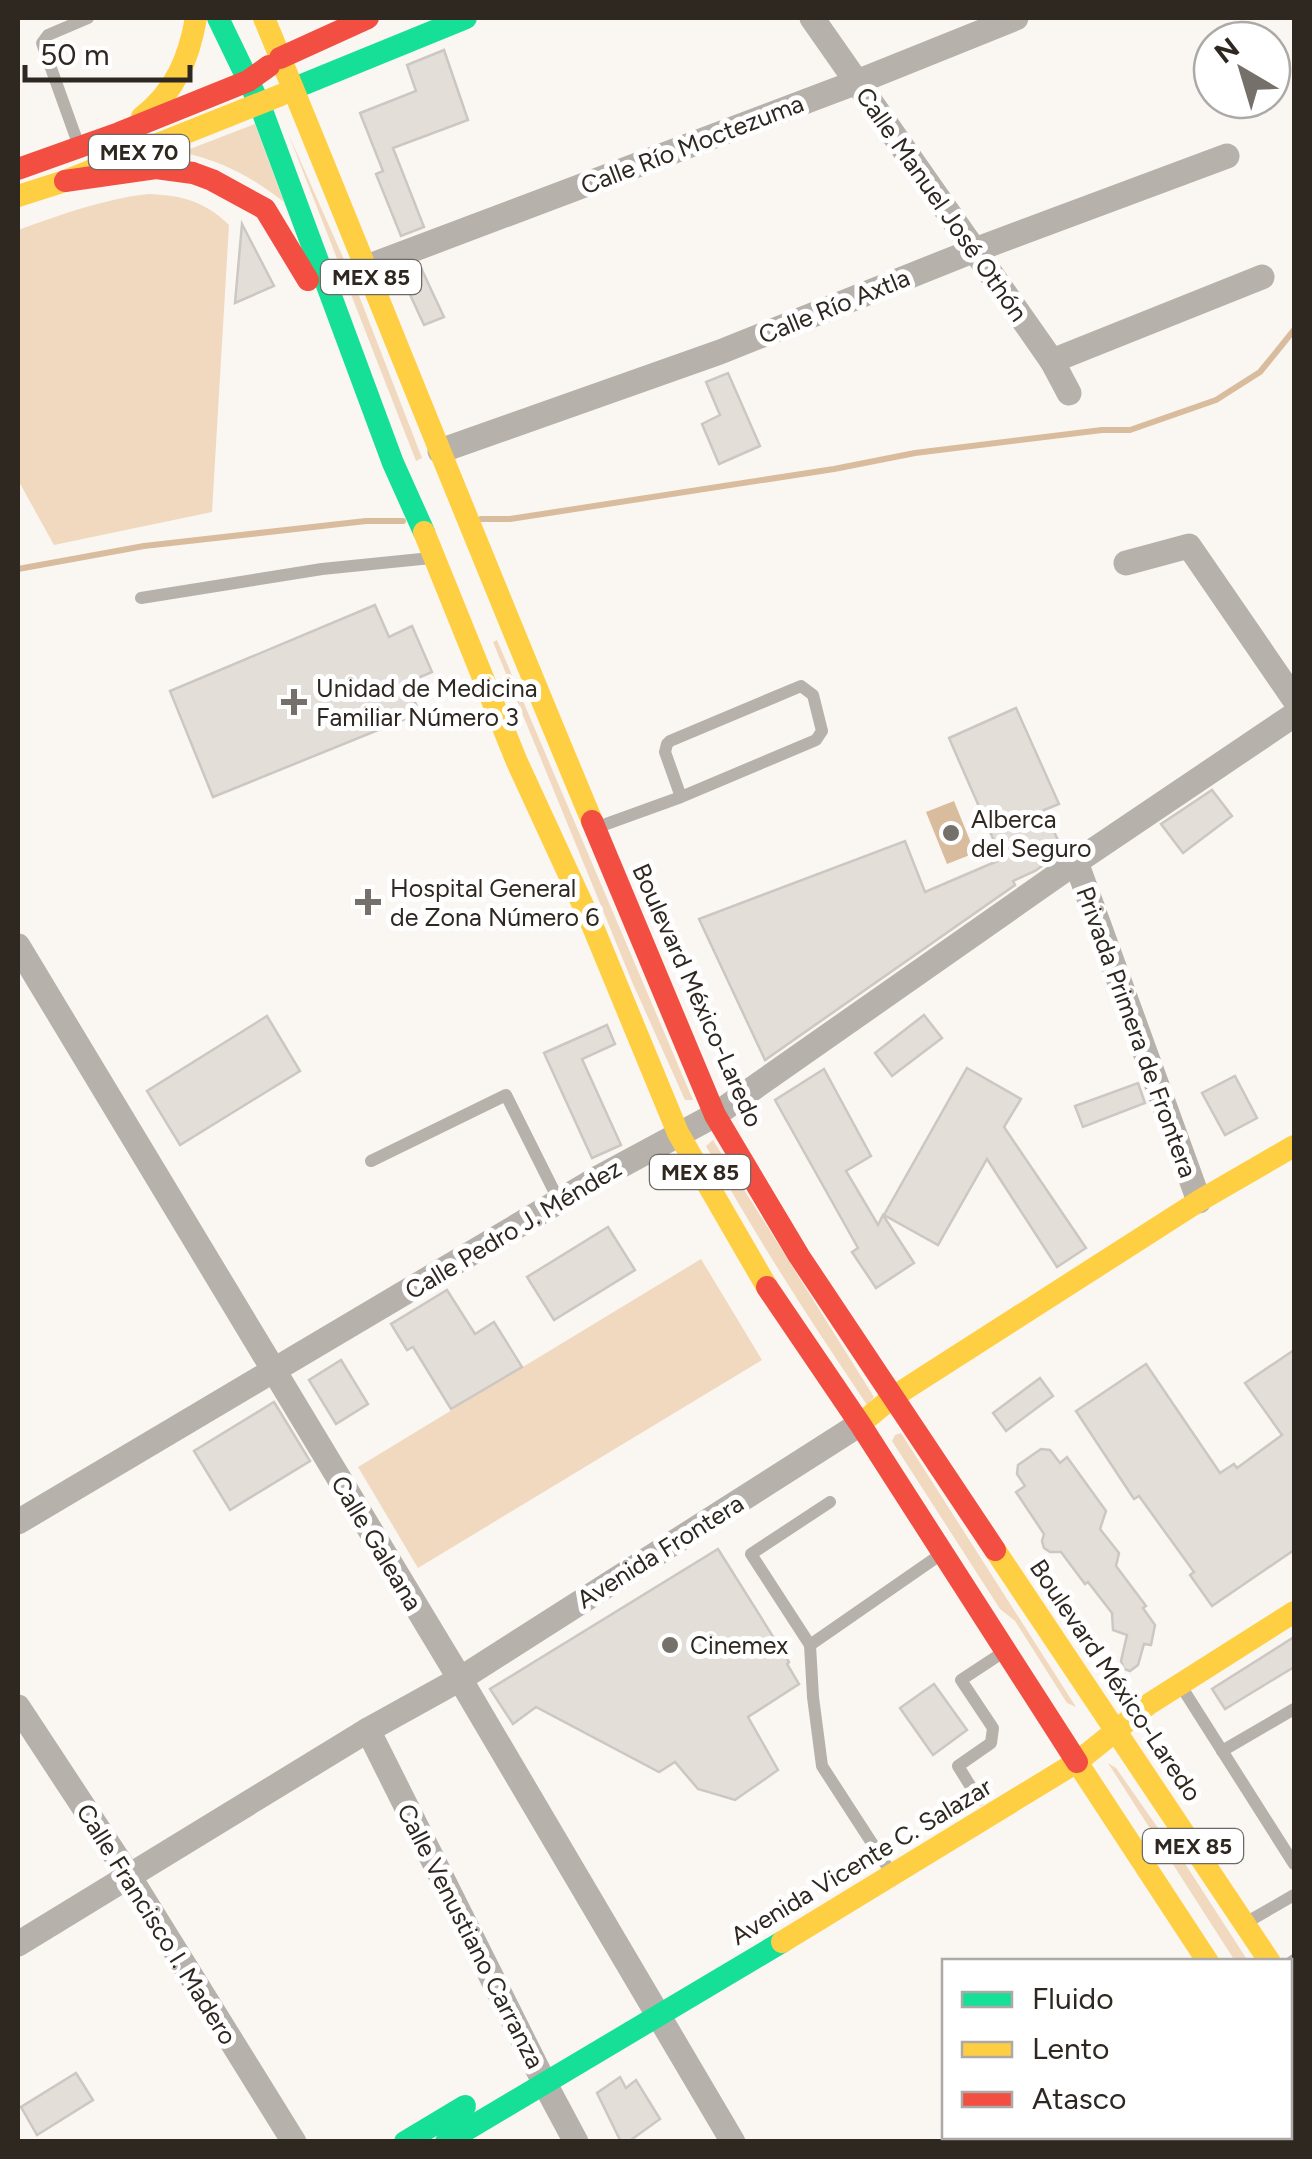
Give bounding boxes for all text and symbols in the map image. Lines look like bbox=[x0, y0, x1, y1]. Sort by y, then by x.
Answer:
scale bar bbox=[25, 20, 190, 82]
north arrow bbox=[1192, 20, 1292, 120]
text: N bbox=[1208, 30, 1246, 70]
text: 50 m bbox=[40, 36, 109, 73]
street label: Calle Manuel José Othón bbox=[850, 81, 1034, 327]
street label: Calle Río Moctezuma bbox=[576, 88, 808, 200]
road number: MEX 70 bbox=[89, 135, 189, 169]
road number: MEX 85 bbox=[321, 260, 421, 294]
street label: Calle Río Axtla bbox=[754, 262, 914, 350]
place label: Unidad de Medicina Familiar Número 3 bbox=[316, 673, 537, 732]
marker: Unidad de Medicina Familiar Número 3 bbox=[281, 689, 307, 715]
place label: Alberca del Seguro bbox=[971, 804, 1092, 863]
marker: Alberca del Seguro bbox=[940, 822, 962, 844]
street label: Boulevard México-Laredo bbox=[626, 859, 770, 1131]
place label: Hospital General de Zona Número 6 bbox=[390, 873, 599, 932]
street label: Privada Primera de Frontera bbox=[1070, 882, 1204, 1182]
marker: Hospital General de Zona Número 6 bbox=[355, 889, 381, 915]
street label: Calle Pedro J. Méndez bbox=[399, 1153, 627, 1305]
road number: MEX 85 bbox=[650, 1155, 750, 1189]
street label: Calle Galeana bbox=[325, 1470, 429, 1616]
street label: Avenida Frontera bbox=[571, 1488, 749, 1614]
street label: Boulevard México-Laredo bbox=[1024, 1553, 1208, 1807]
place label: Cinemex bbox=[690, 1630, 788, 1660]
marker: Cinemex bbox=[659, 1634, 681, 1656]
street label: Avenida Vicente C. Salazar bbox=[725, 1771, 997, 1951]
street label: Calle Francisco I. Madero bbox=[70, 1798, 244, 2050]
street label: Calle Venustiano Carranza bbox=[391, 1799, 551, 2073]
road number: MEX 85 bbox=[1143, 1829, 1243, 1863]
legend bbox=[942, 1959, 1292, 2139]
text: Fluido bbox=[1032, 1980, 1114, 2017]
text: Lento bbox=[1032, 2030, 1109, 2067]
text: Atasco bbox=[1032, 2080, 1127, 2117]

